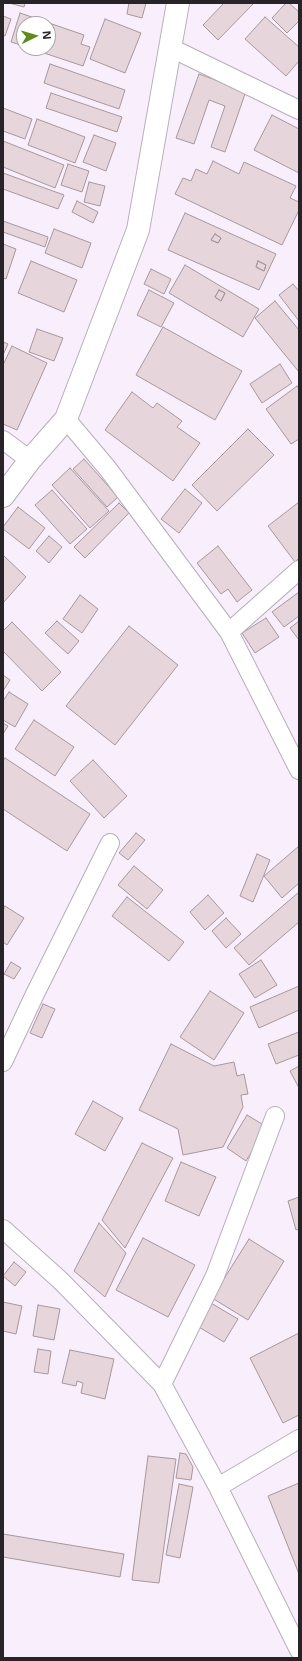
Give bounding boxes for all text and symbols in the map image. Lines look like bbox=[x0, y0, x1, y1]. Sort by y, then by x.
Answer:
north arrow bbox=[16, 16, 56, 56]
text: N bbox=[40, 30, 55, 40]

